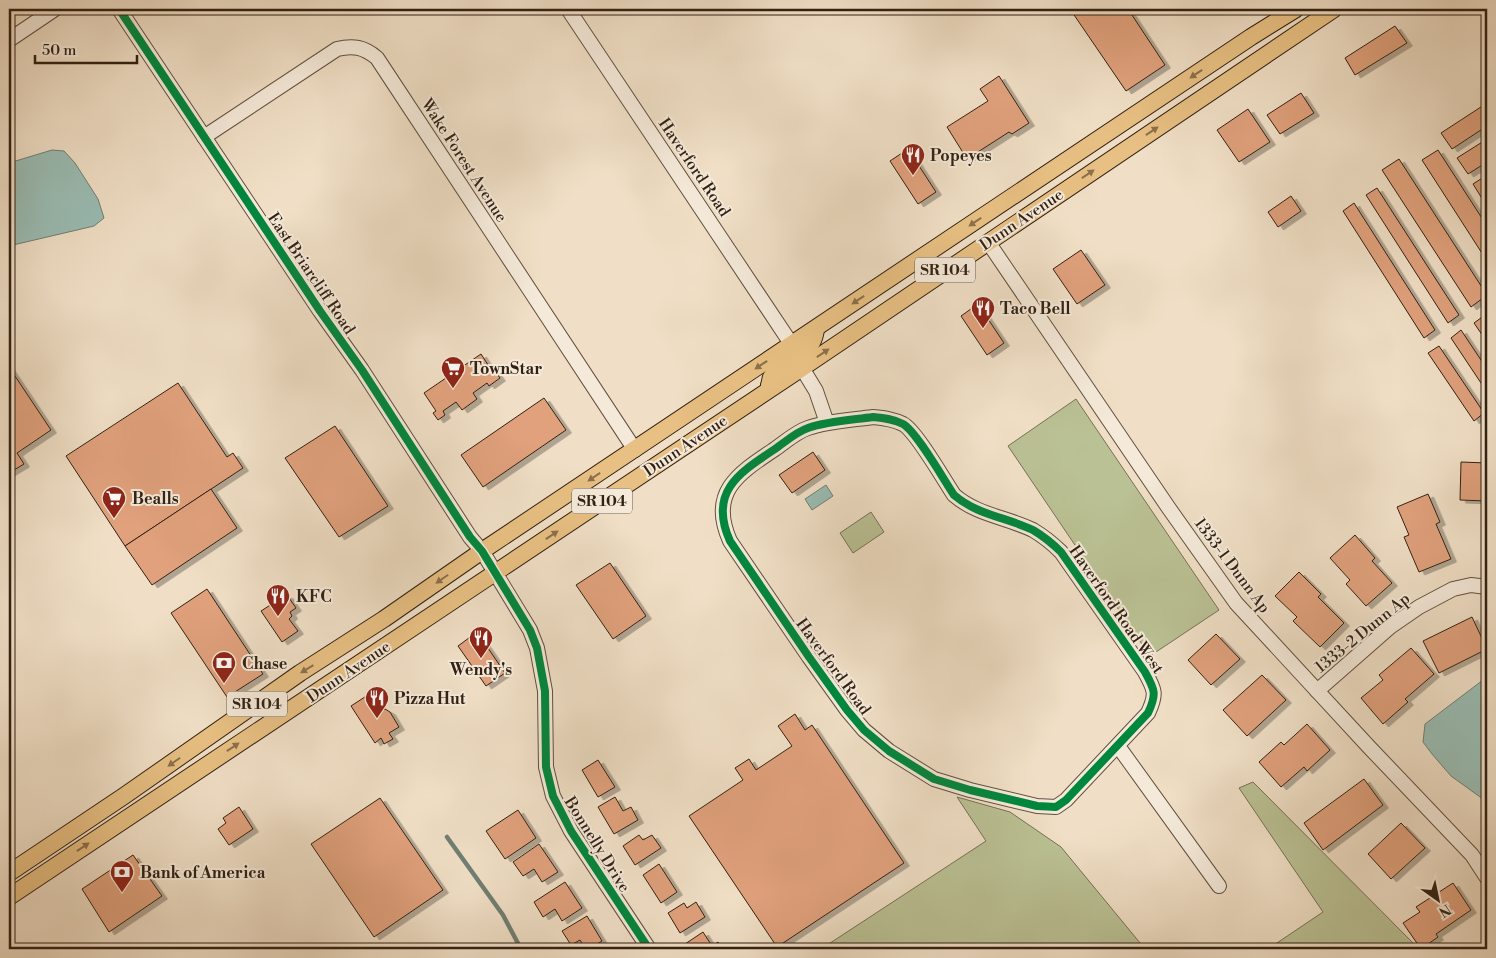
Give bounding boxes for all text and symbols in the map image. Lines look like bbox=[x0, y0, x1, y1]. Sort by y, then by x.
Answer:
scale bar bbox=[35, 32, 138, 64]
text: 50 m bbox=[42, 41, 76, 60]
one-way arrow bbox=[1189, 69, 1203, 79]
street label: Wake Forest Avenue bbox=[416, 94, 512, 226]
street label: Haverford Road bbox=[654, 114, 735, 221]
one-way arrow bbox=[1145, 126, 1159, 136]
restaurant icon: Popeyes bbox=[900, 142, 926, 176]
place label: Popeyes bbox=[930, 146, 992, 166]
one-way arrow bbox=[1081, 169, 1095, 179]
street label: Dunn Avenue bbox=[976, 185, 1067, 255]
street label: East Briarcliff Road bbox=[263, 209, 359, 338]
one-way arrow bbox=[968, 217, 981, 227]
road number: SR 104 bbox=[915, 258, 975, 282]
one-way arrow bbox=[852, 295, 865, 305]
restaurant icon: Taco Bell bbox=[970, 295, 996, 329]
place label: Taco Bell bbox=[1000, 299, 1071, 319]
one-way arrow bbox=[816, 348, 830, 358]
supermarket icon: TownStar bbox=[440, 355, 466, 389]
place label: TownStar bbox=[470, 359, 542, 379]
one-way arrow bbox=[754, 360, 767, 370]
street label: Dunn Avenue bbox=[640, 411, 731, 481]
one-way arrow bbox=[588, 472, 601, 482]
supermarket icon: Bealls bbox=[101, 485, 127, 519]
road number: SR 104 bbox=[572, 488, 632, 514]
place label: Bealls bbox=[132, 489, 179, 509]
street label: 1333-1 Dunn Ap bbox=[1190, 514, 1275, 617]
one-way arrow bbox=[545, 530, 559, 539]
street label: Haverford Road West bbox=[1064, 541, 1168, 678]
one-way arrow bbox=[435, 574, 449, 584]
restaurant icon: KFC bbox=[265, 583, 291, 617]
place label: KFC bbox=[296, 587, 332, 607]
street label: 1333-2 Dunn Ap bbox=[1311, 588, 1414, 677]
street label: Haverford Road bbox=[791, 614, 875, 719]
restaurant icon: Wendy's bbox=[468, 625, 494, 659]
street label: Dunn Avenue bbox=[303, 637, 394, 707]
bank icon: Chase bbox=[211, 650, 237, 684]
place label: Chase bbox=[242, 654, 288, 674]
place label: Wendy's bbox=[449, 660, 512, 680]
one-way arrow bbox=[300, 665, 313, 674]
restaurant icon: Pizza Hut bbox=[364, 685, 390, 719]
place label: Pizza Hut bbox=[394, 689, 466, 709]
road number: SR 104 bbox=[227, 692, 287, 716]
one-way arrow bbox=[226, 742, 240, 752]
one-way arrow bbox=[167, 757, 180, 767]
street label: Bonnelly Drive bbox=[559, 792, 634, 896]
one-way arrow bbox=[76, 842, 90, 852]
bank icon: Bank of America bbox=[109, 859, 135, 893]
place label: Bank of America bbox=[140, 863, 266, 883]
north arrow bbox=[1414, 876, 1464, 926]
text: N bbox=[1435, 899, 1454, 921]

